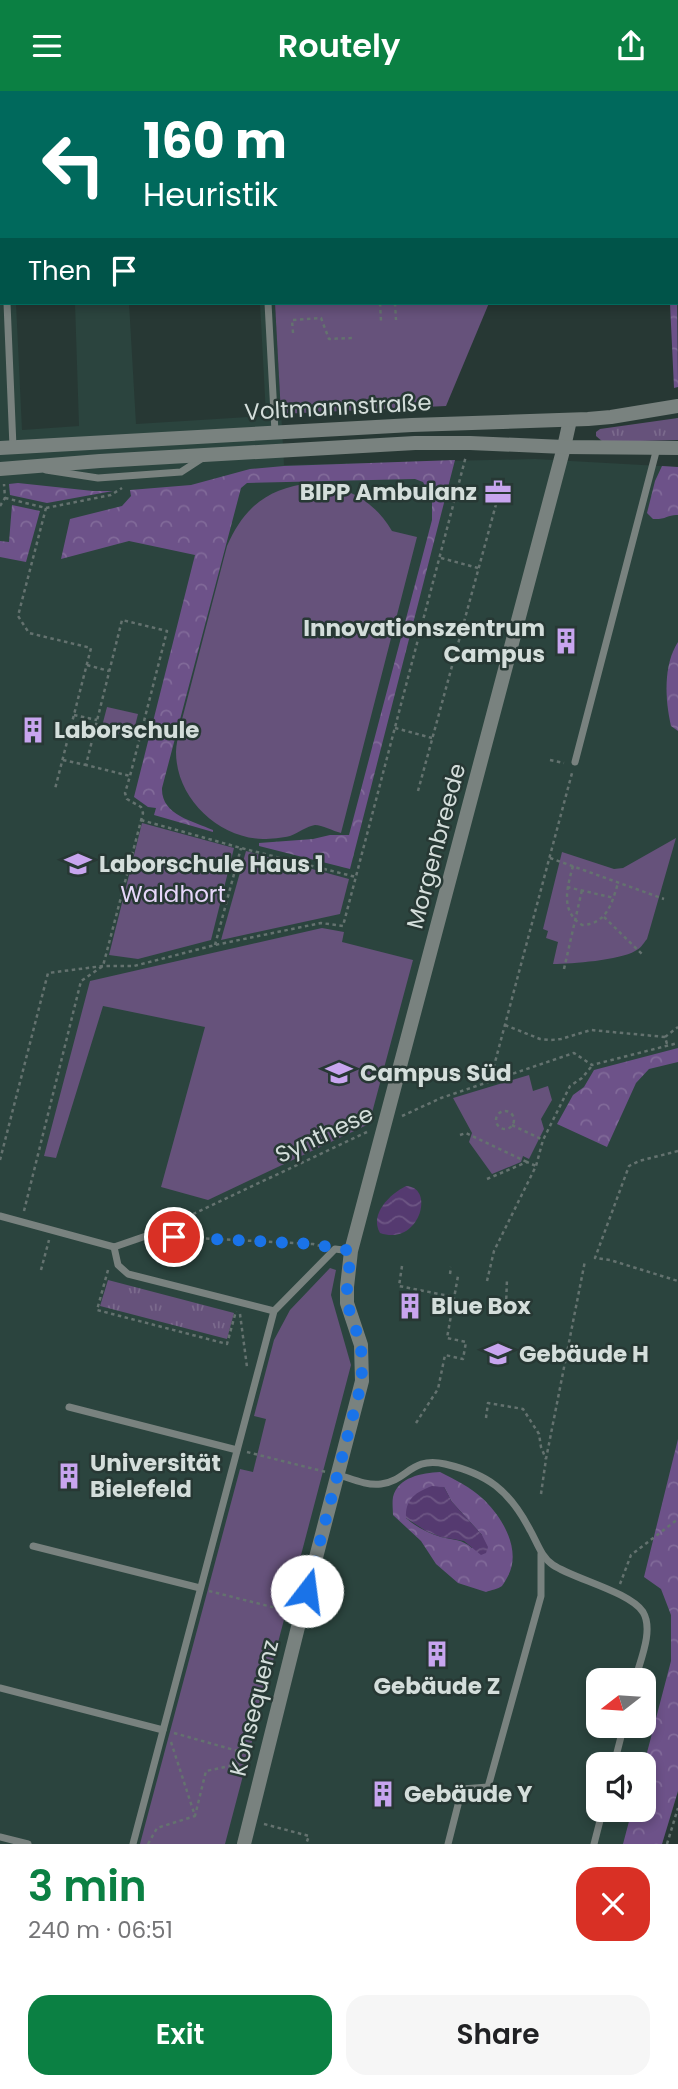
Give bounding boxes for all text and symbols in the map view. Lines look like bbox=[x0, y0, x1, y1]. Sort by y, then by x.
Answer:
text: Routely bbox=[278, 23, 400, 68]
icon: menu bbox=[28, 27, 66, 65]
icon: share bbox=[612, 27, 650, 65]
text: 160 m bbox=[143, 107, 287, 175]
icon: left bbox=[28, 119, 119, 210]
text: Heuristik bbox=[143, 172, 278, 217]
icon: arrive bbox=[105, 252, 143, 290]
text: Then bbox=[28, 253, 91, 289]
street label: Voltmannstraße bbox=[244, 386, 432, 428]
place label: BIPP Ambulanz bbox=[300, 476, 477, 508]
office icon: BIPP Ambulanz bbox=[483, 477, 513, 507]
place label: Innovationszentrum Campus bbox=[303, 612, 545, 670]
building icon: Innovationszentrum Campus bbox=[551, 626, 581, 656]
place label: Laborschule bbox=[54, 714, 199, 746]
building icon: Laborschule bbox=[18, 715, 48, 745]
street label: Morgenbreede bbox=[399, 760, 473, 932]
place label: Laborschule Haus 1 bbox=[99, 848, 324, 880]
school or university icon: Laborschule Haus 1 bbox=[63, 849, 93, 879]
park label: Waldhort bbox=[120, 878, 226, 910]
place label: Campus Süd bbox=[360, 1057, 512, 1089]
school or university icon: Campus Süd bbox=[324, 1058, 354, 1088]
street label: Synthese bbox=[270, 1097, 378, 1171]
pin bbox=[144, 1207, 204, 1267]
icon: arrive bbox=[155, 1218, 193, 1256]
place label: Blue Box bbox=[431, 1290, 531, 1322]
building icon: Blue Box bbox=[395, 1291, 425, 1321]
place label: Gebäude H bbox=[519, 1338, 649, 1370]
school or university icon: Gebäude H bbox=[483, 1339, 513, 1369]
place label: Universität Bielefeld bbox=[90, 1447, 221, 1505]
building icon: Universität Bielefeld bbox=[54, 1461, 84, 1491]
position arrow bbox=[270, 1554, 344, 1628]
street label: Konsequenz bbox=[222, 1637, 286, 1779]
building icon: Gebäude Z bbox=[422, 1639, 452, 1669]
north arrow bbox=[586, 1668, 656, 1738]
map controls bbox=[586, 1668, 656, 1822]
place label: Gebäude Z bbox=[374, 1670, 500, 1702]
button: sound bbox=[586, 1752, 656, 1822]
place label: Gebäude Y bbox=[404, 1778, 533, 1810]
building icon: Gebäude Y bbox=[368, 1779, 398, 1809]
text: 3 min bbox=[28, 1857, 147, 1916]
button: close bbox=[576, 1867, 650, 1941]
text: 240 m · 06:51 bbox=[28, 1914, 173, 1946]
button: Exit bbox=[28, 1995, 332, 2075]
button: Share bbox=[346, 1995, 650, 2075]

